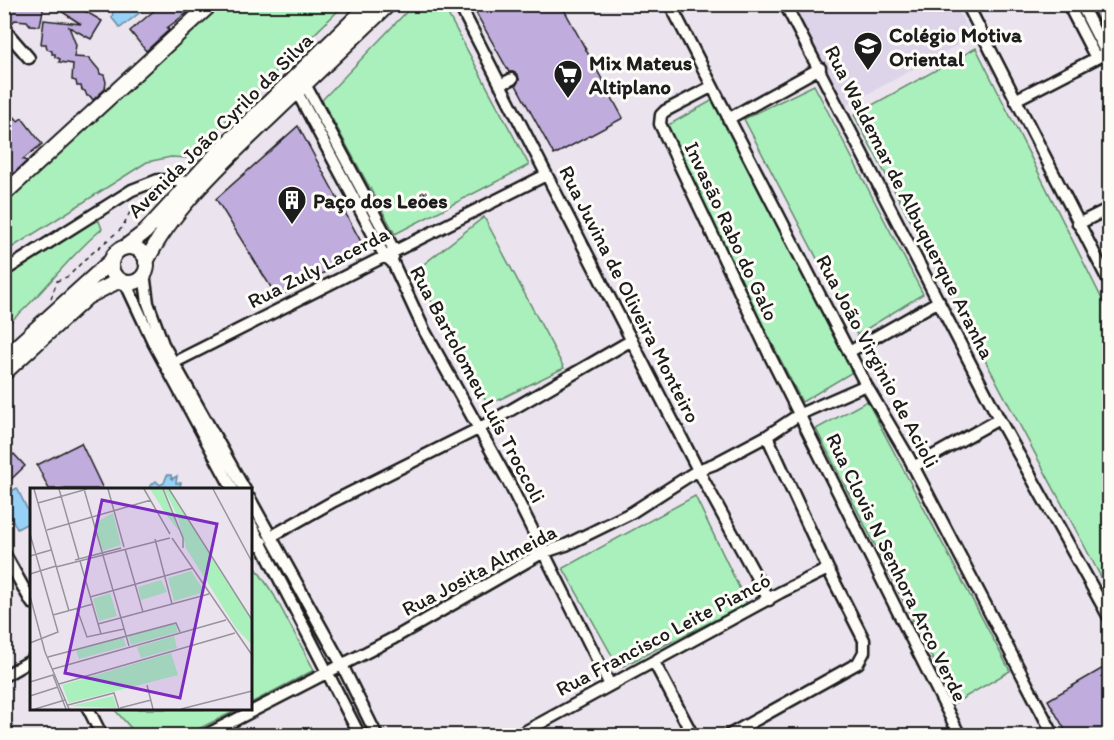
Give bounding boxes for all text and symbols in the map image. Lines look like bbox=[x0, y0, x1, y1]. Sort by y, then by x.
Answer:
place label: Colégio Motiva Oriental bbox=[889, 22, 1023, 71]
street label: Avenida João Cyrilo da Silva bbox=[122, 27, 318, 223]
school or university icon: Colégio Motiva Oriental bbox=[852, 30, 884, 72]
street label: Rua Waldemar de Albuquerque Aranha bbox=[820, 41, 1000, 363]
place label: Mix Mateus Altiplano bbox=[588, 50, 692, 100]
supermarket icon: Mix Mateus Altiplano bbox=[552, 58, 584, 100]
street label: Invasão Rabo do Galo bbox=[679, 137, 785, 325]
street label: Rua Juvina de Oliveira Monteiro bbox=[554, 161, 706, 427]
building icon: Paço dos Leões bbox=[276, 184, 308, 226]
place label: Paço dos Leões bbox=[313, 188, 448, 214]
street label: Rua Zuly Lacerda bbox=[243, 221, 393, 313]
street label: Rua João Virginio de Acioli bbox=[811, 250, 945, 472]
street label: Rua Bartolomeu Luís Troccoli bbox=[405, 261, 551, 507]
street label: Rua Clovis N Senhora Arco Verde bbox=[821, 429, 973, 705]
inset map bbox=[30, 488, 252, 710]
street label: Rua Josita Almeida bbox=[397, 519, 561, 621]
street label: Rua Francisco Leite Piancó bbox=[551, 567, 775, 701]

